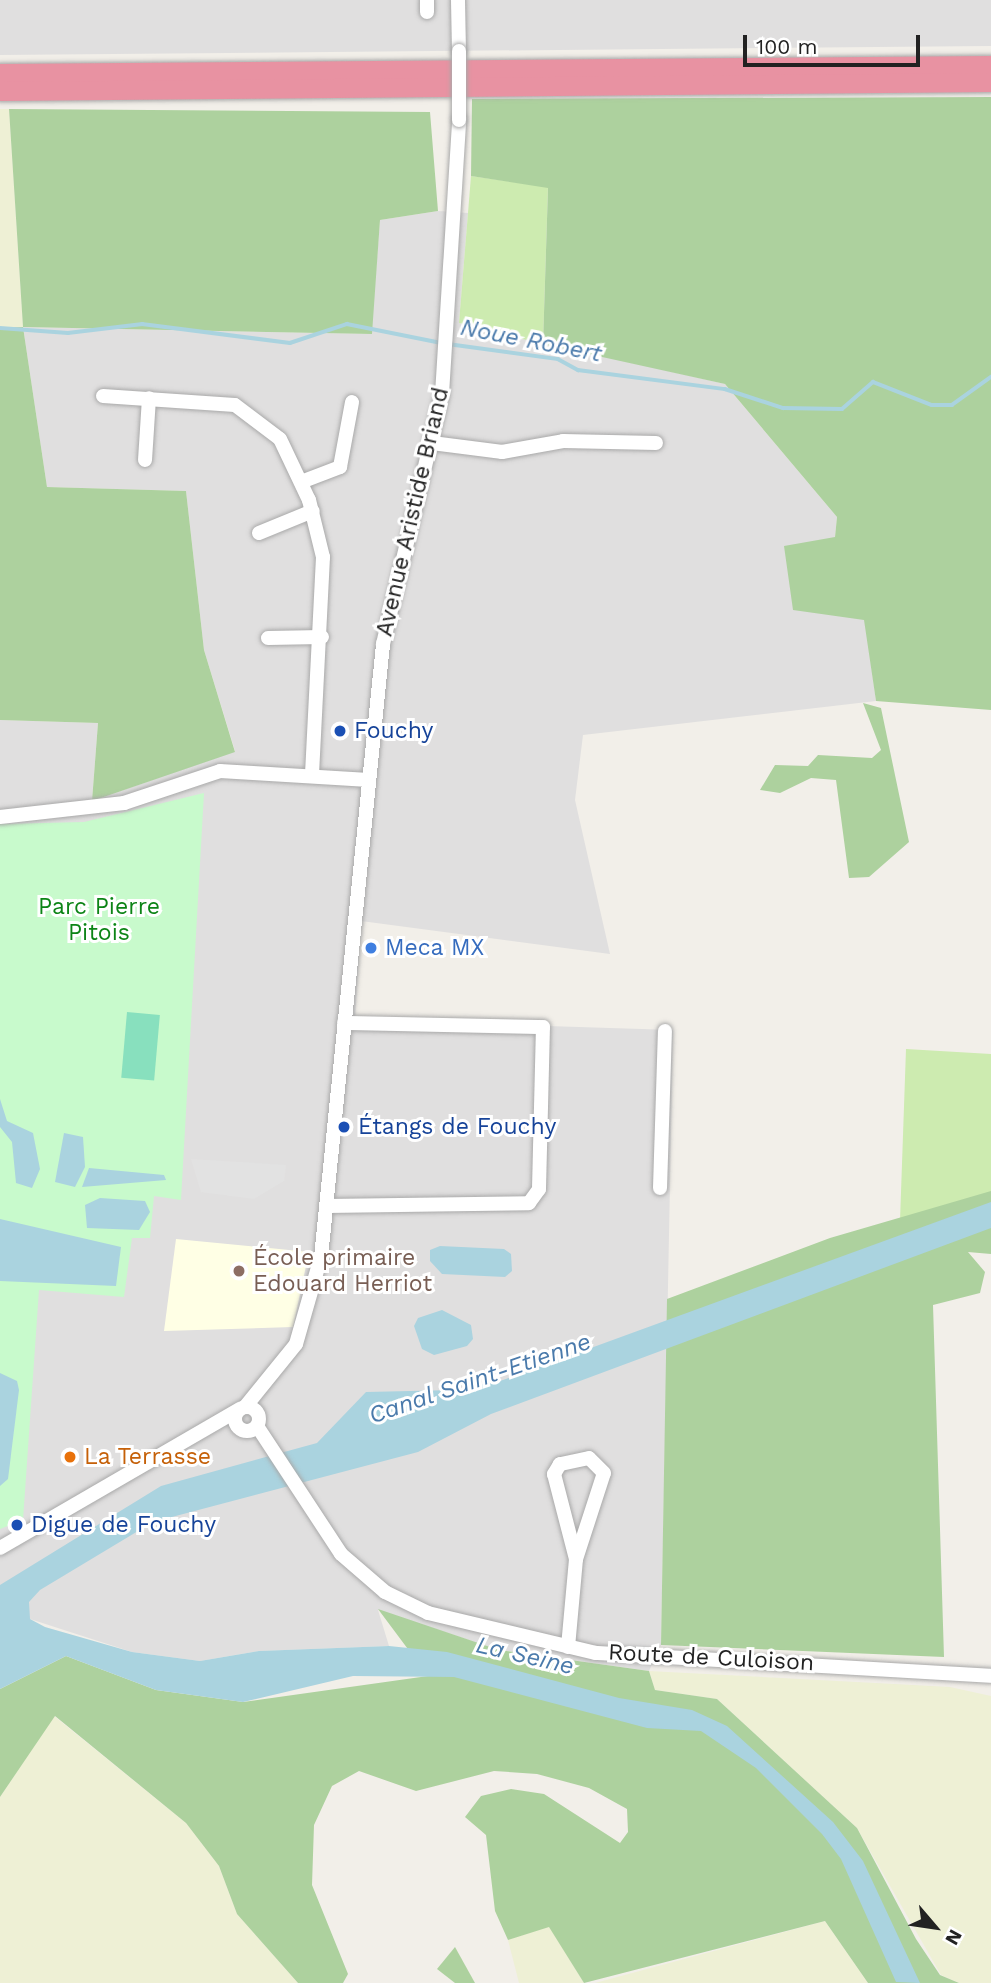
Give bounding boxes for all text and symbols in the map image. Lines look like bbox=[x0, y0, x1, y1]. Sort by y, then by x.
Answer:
scale bar bbox=[746, 21, 923, 65]
text: 100 m bbox=[756, 34, 818, 59]
water label: Noue Robert bbox=[458, 313, 604, 369]
street label: Avenue Aristide Briand bbox=[371, 384, 455, 640]
place label: Fouchy bbox=[354, 717, 433, 745]
marker: Fouchy bbox=[332, 723, 348, 739]
park label: Parc Pierre Pitois bbox=[38, 893, 160, 947]
place label: Meca MX bbox=[385, 934, 485, 962]
marker: Meca MX bbox=[363, 940, 379, 956]
place label: Étangs de Fouchy bbox=[358, 1113, 556, 1141]
marker: Étangs de Fouchy bbox=[336, 1119, 352, 1135]
place label: École primaire Edouard Herriot bbox=[253, 1244, 432, 1298]
marker: École primaire Edouard Herriot bbox=[231, 1263, 247, 1279]
water label: Canal Saint-Etienne bbox=[365, 1327, 595, 1431]
place label: La Terrasse bbox=[84, 1443, 212, 1471]
marker: La Terrasse bbox=[62, 1449, 78, 1465]
place label: Digue de Fouchy bbox=[31, 1511, 216, 1539]
marker: Digue de Fouchy bbox=[9, 1517, 25, 1533]
water label: La Seine bbox=[473, 1631, 577, 1681]
street label: Route de Culoison bbox=[607, 1639, 815, 1677]
north arrow bbox=[900, 1892, 970, 1962]
text: N bbox=[940, 1926, 967, 1949]

